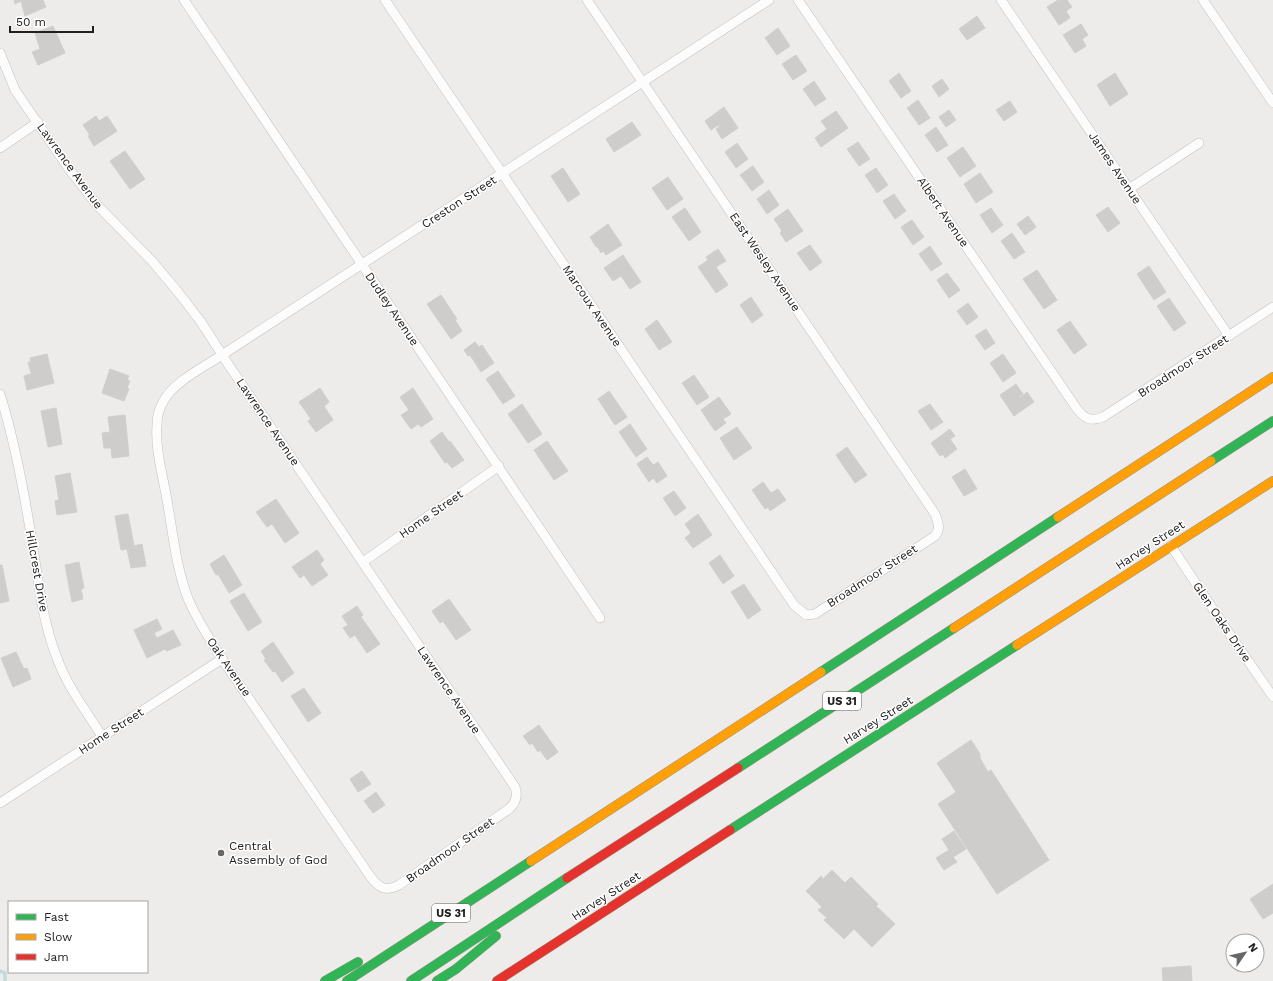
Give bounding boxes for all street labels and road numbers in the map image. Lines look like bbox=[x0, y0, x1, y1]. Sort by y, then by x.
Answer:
street label: Lawrence Avenue bbox=[34, 120, 106, 212]
street label: James Avenue bbox=[1086, 129, 1144, 207]
street label: Creston Street bbox=[419, 173, 499, 231]
street label: Albert Avenue bbox=[914, 174, 972, 250]
street label: East Wesley Avenue bbox=[727, 210, 803, 314]
street label: Marcoux Avenue bbox=[560, 263, 624, 349]
street label: Dudley Avenue bbox=[362, 270, 422, 349]
street label: Broadmoor Street bbox=[1135, 332, 1231, 400]
street label: Lawrence Avenue bbox=[234, 376, 303, 469]
street label: Home Street bbox=[396, 487, 466, 541]
street label: Harvey Street bbox=[1113, 518, 1187, 572]
street label: Hillcrest Drive bbox=[23, 529, 51, 613]
street label: Broadmoor Street bbox=[824, 542, 920, 610]
street label: Glen Oaks Drive bbox=[1190, 579, 1254, 665]
street label: Oak Avenue bbox=[204, 635, 254, 699]
street label: Lawrence Avenue bbox=[415, 644, 484, 737]
road number: US 31 bbox=[823, 692, 861, 710]
street label: Harvey Street bbox=[841, 693, 915, 747]
street label: Home Street bbox=[76, 705, 146, 757]
street label: Broadmoor Street bbox=[403, 814, 497, 886]
street label: Harvey Street bbox=[569, 869, 643, 923]
road number: US 31 bbox=[432, 904, 470, 922]

